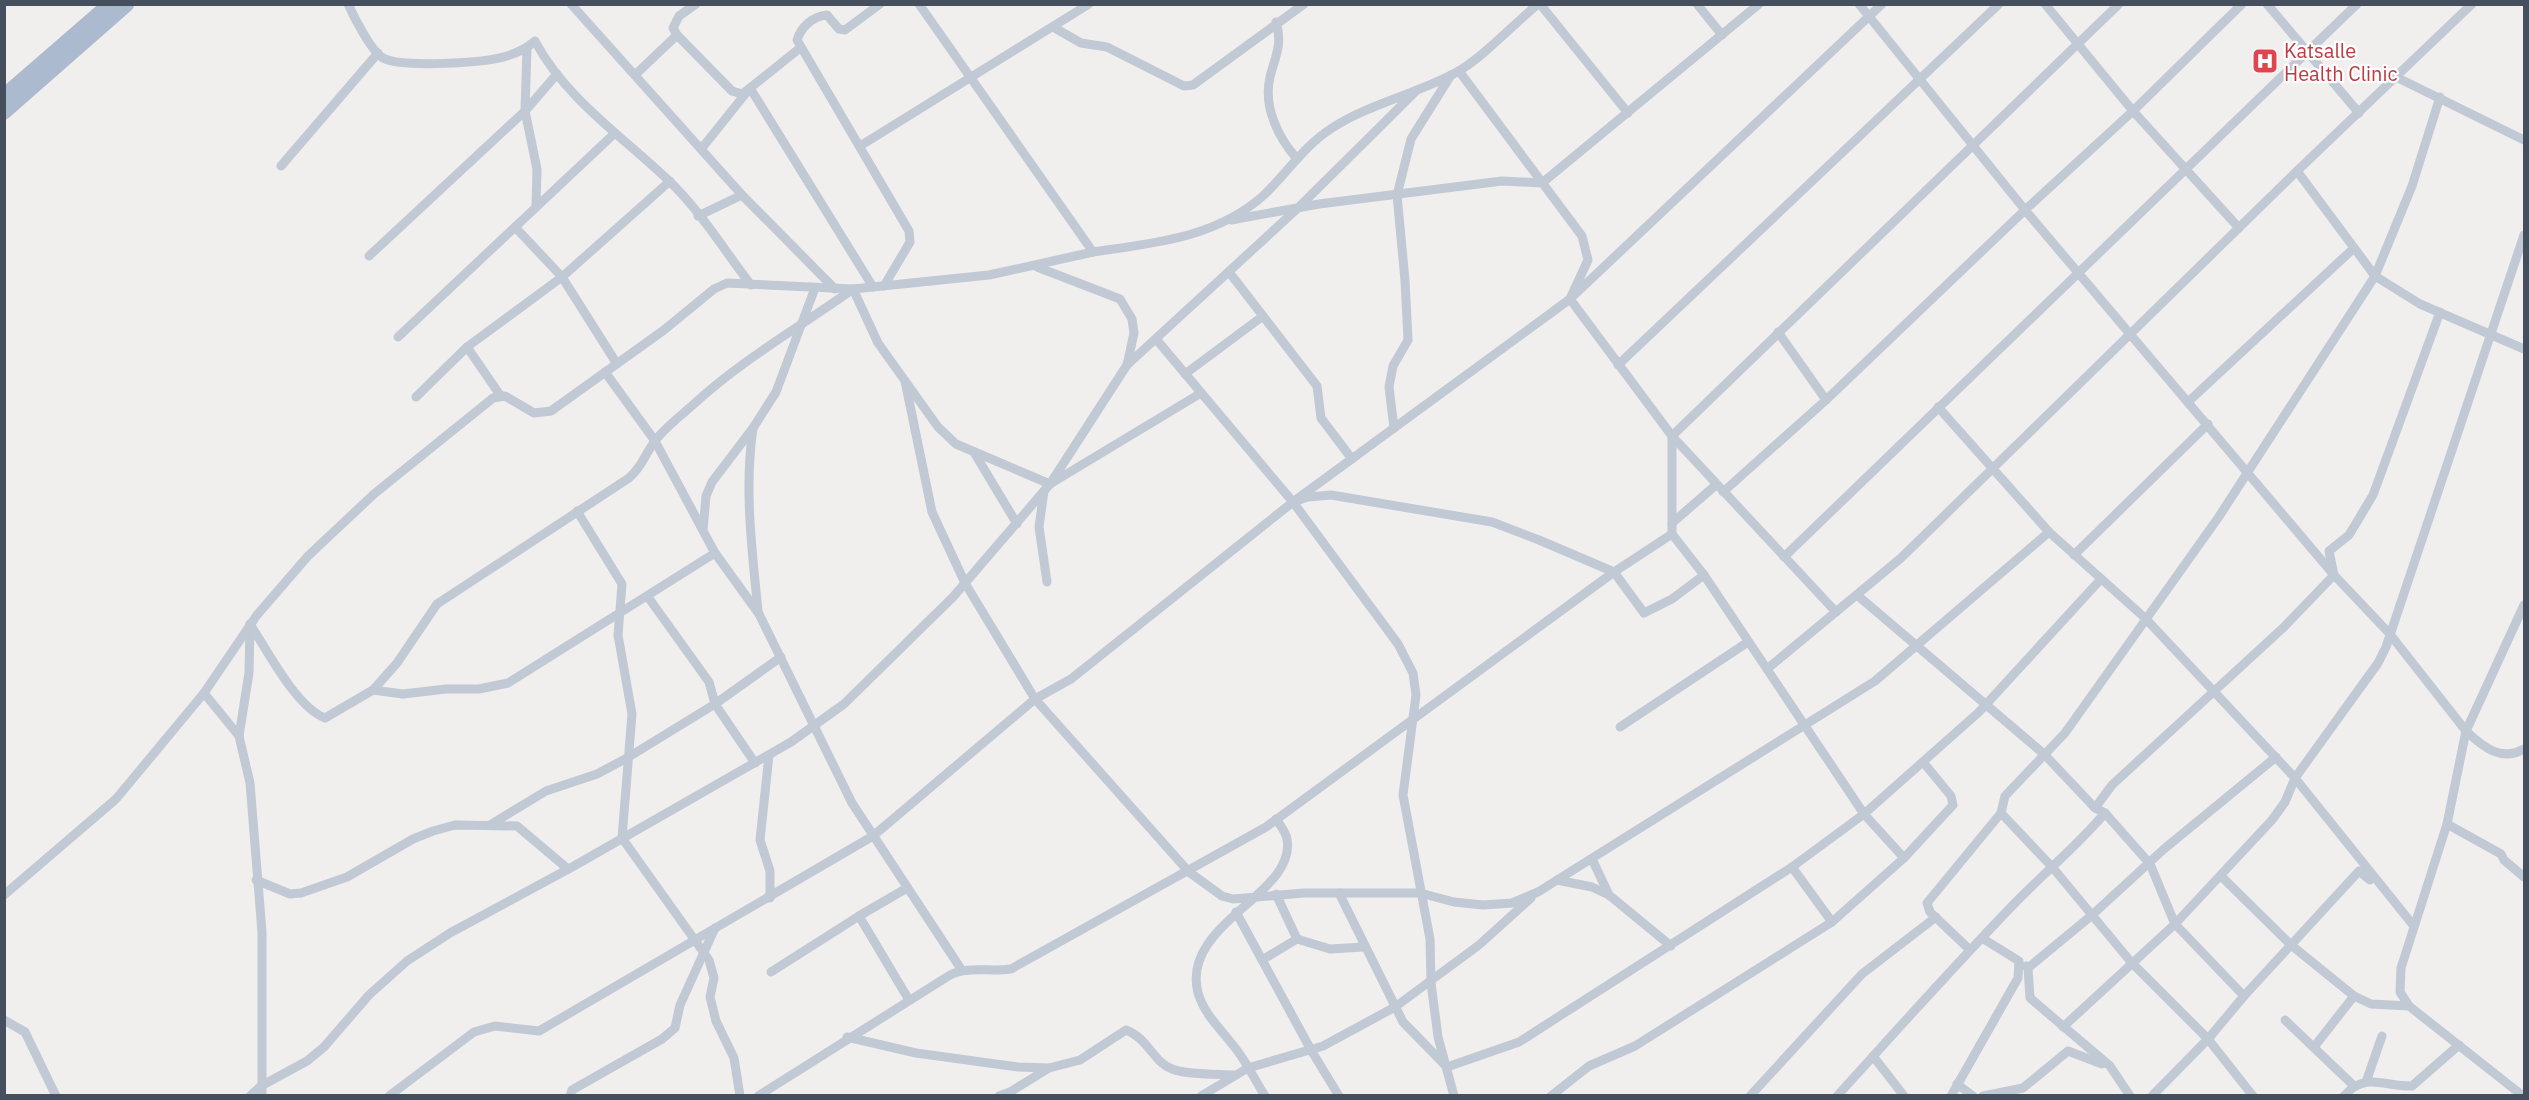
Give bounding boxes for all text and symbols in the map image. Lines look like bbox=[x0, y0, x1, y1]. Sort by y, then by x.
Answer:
place label: Katsalle Health Clinic bbox=[2284, 37, 2398, 87]
hospital icon: Katsalle Health Clinic bbox=[2250, 46, 2280, 76]

